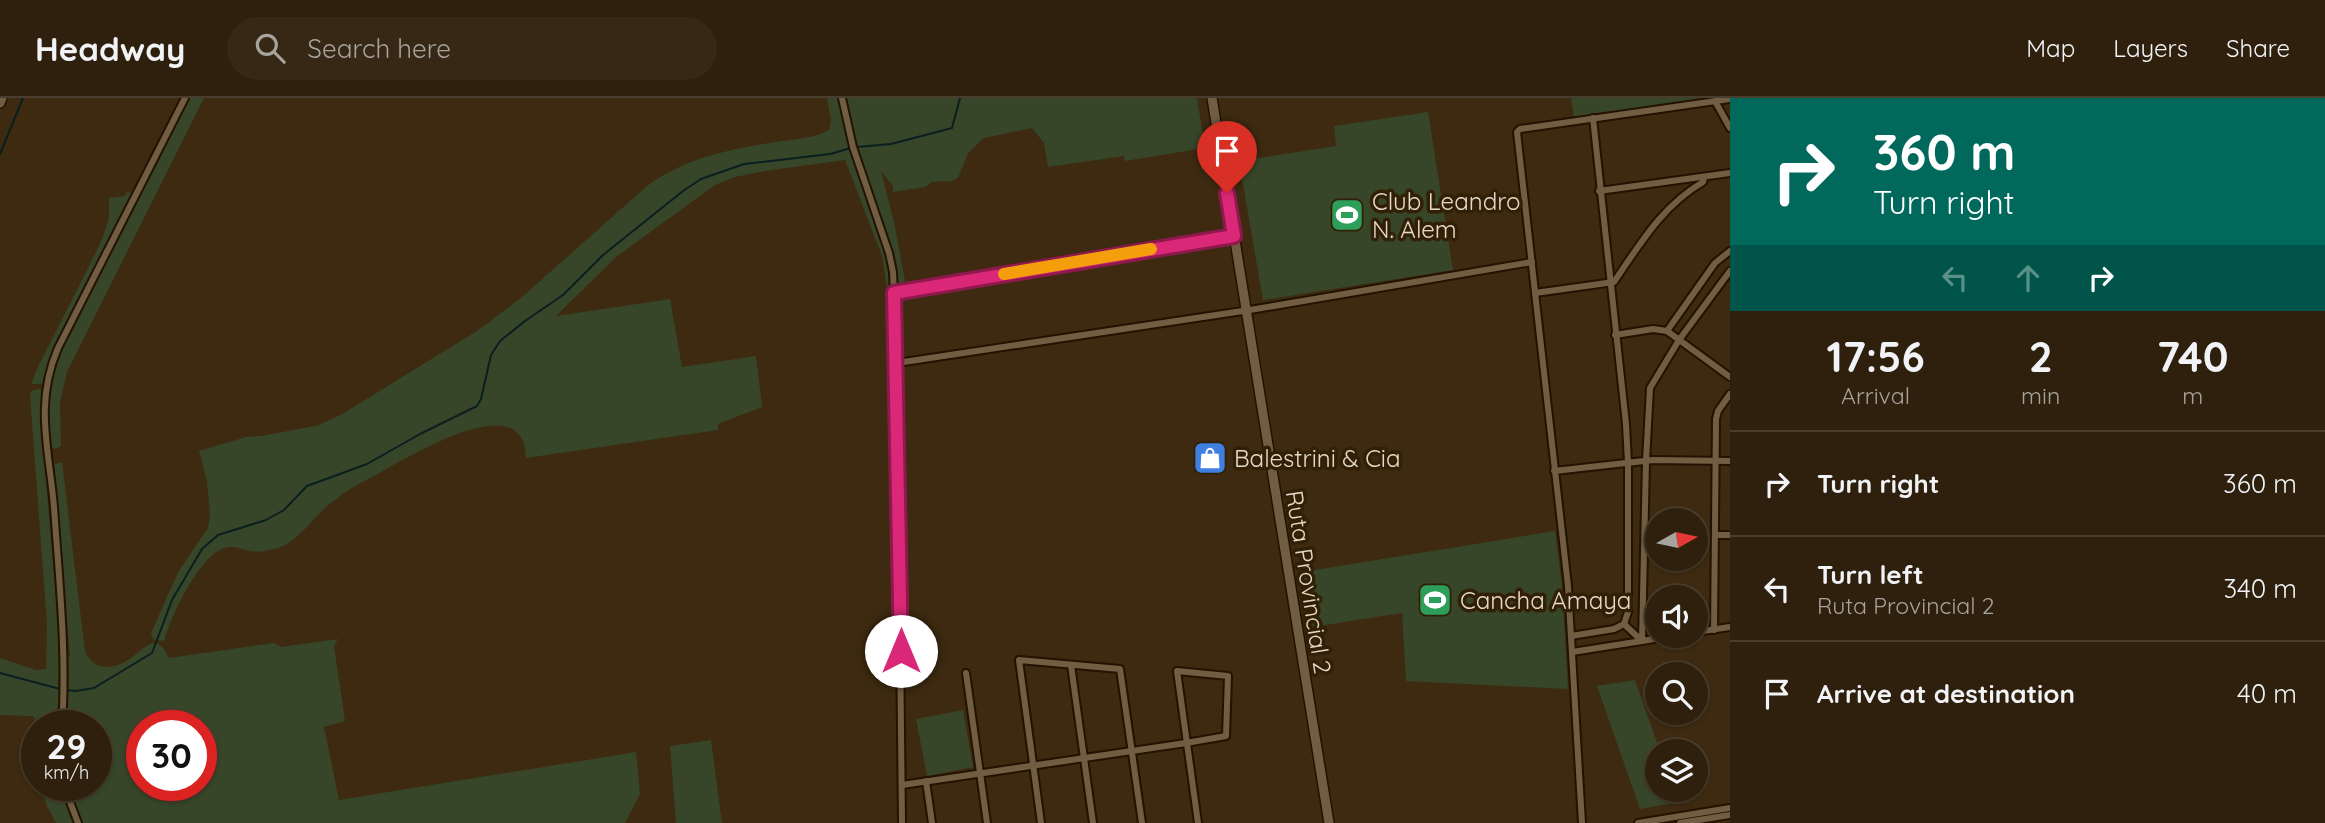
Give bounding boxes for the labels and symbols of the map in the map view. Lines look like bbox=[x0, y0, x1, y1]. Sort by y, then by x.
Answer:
pin bbox=[1197, 121, 1257, 193]
place label: Club Leandro N. Alem bbox=[1372, 186, 1520, 244]
sports icon: Club Leandro N. Alem bbox=[1328, 196, 1366, 234]
shop icon: Balestrini & Cia bbox=[1191, 439, 1229, 477]
place label: Balestrini & Cia bbox=[1234, 443, 1401, 473]
street label: Ruta Provincial 2 bbox=[1280, 488, 1338, 676]
north arrow bbox=[1645, 508, 1708, 570]
sports icon: Cancha Amaya bbox=[1416, 581, 1454, 619]
place label: Cancha Amaya bbox=[1460, 585, 1631, 615]
position arrow bbox=[864, 614, 938, 688]
speed limit sign: 30 bbox=[126, 710, 217, 801]

